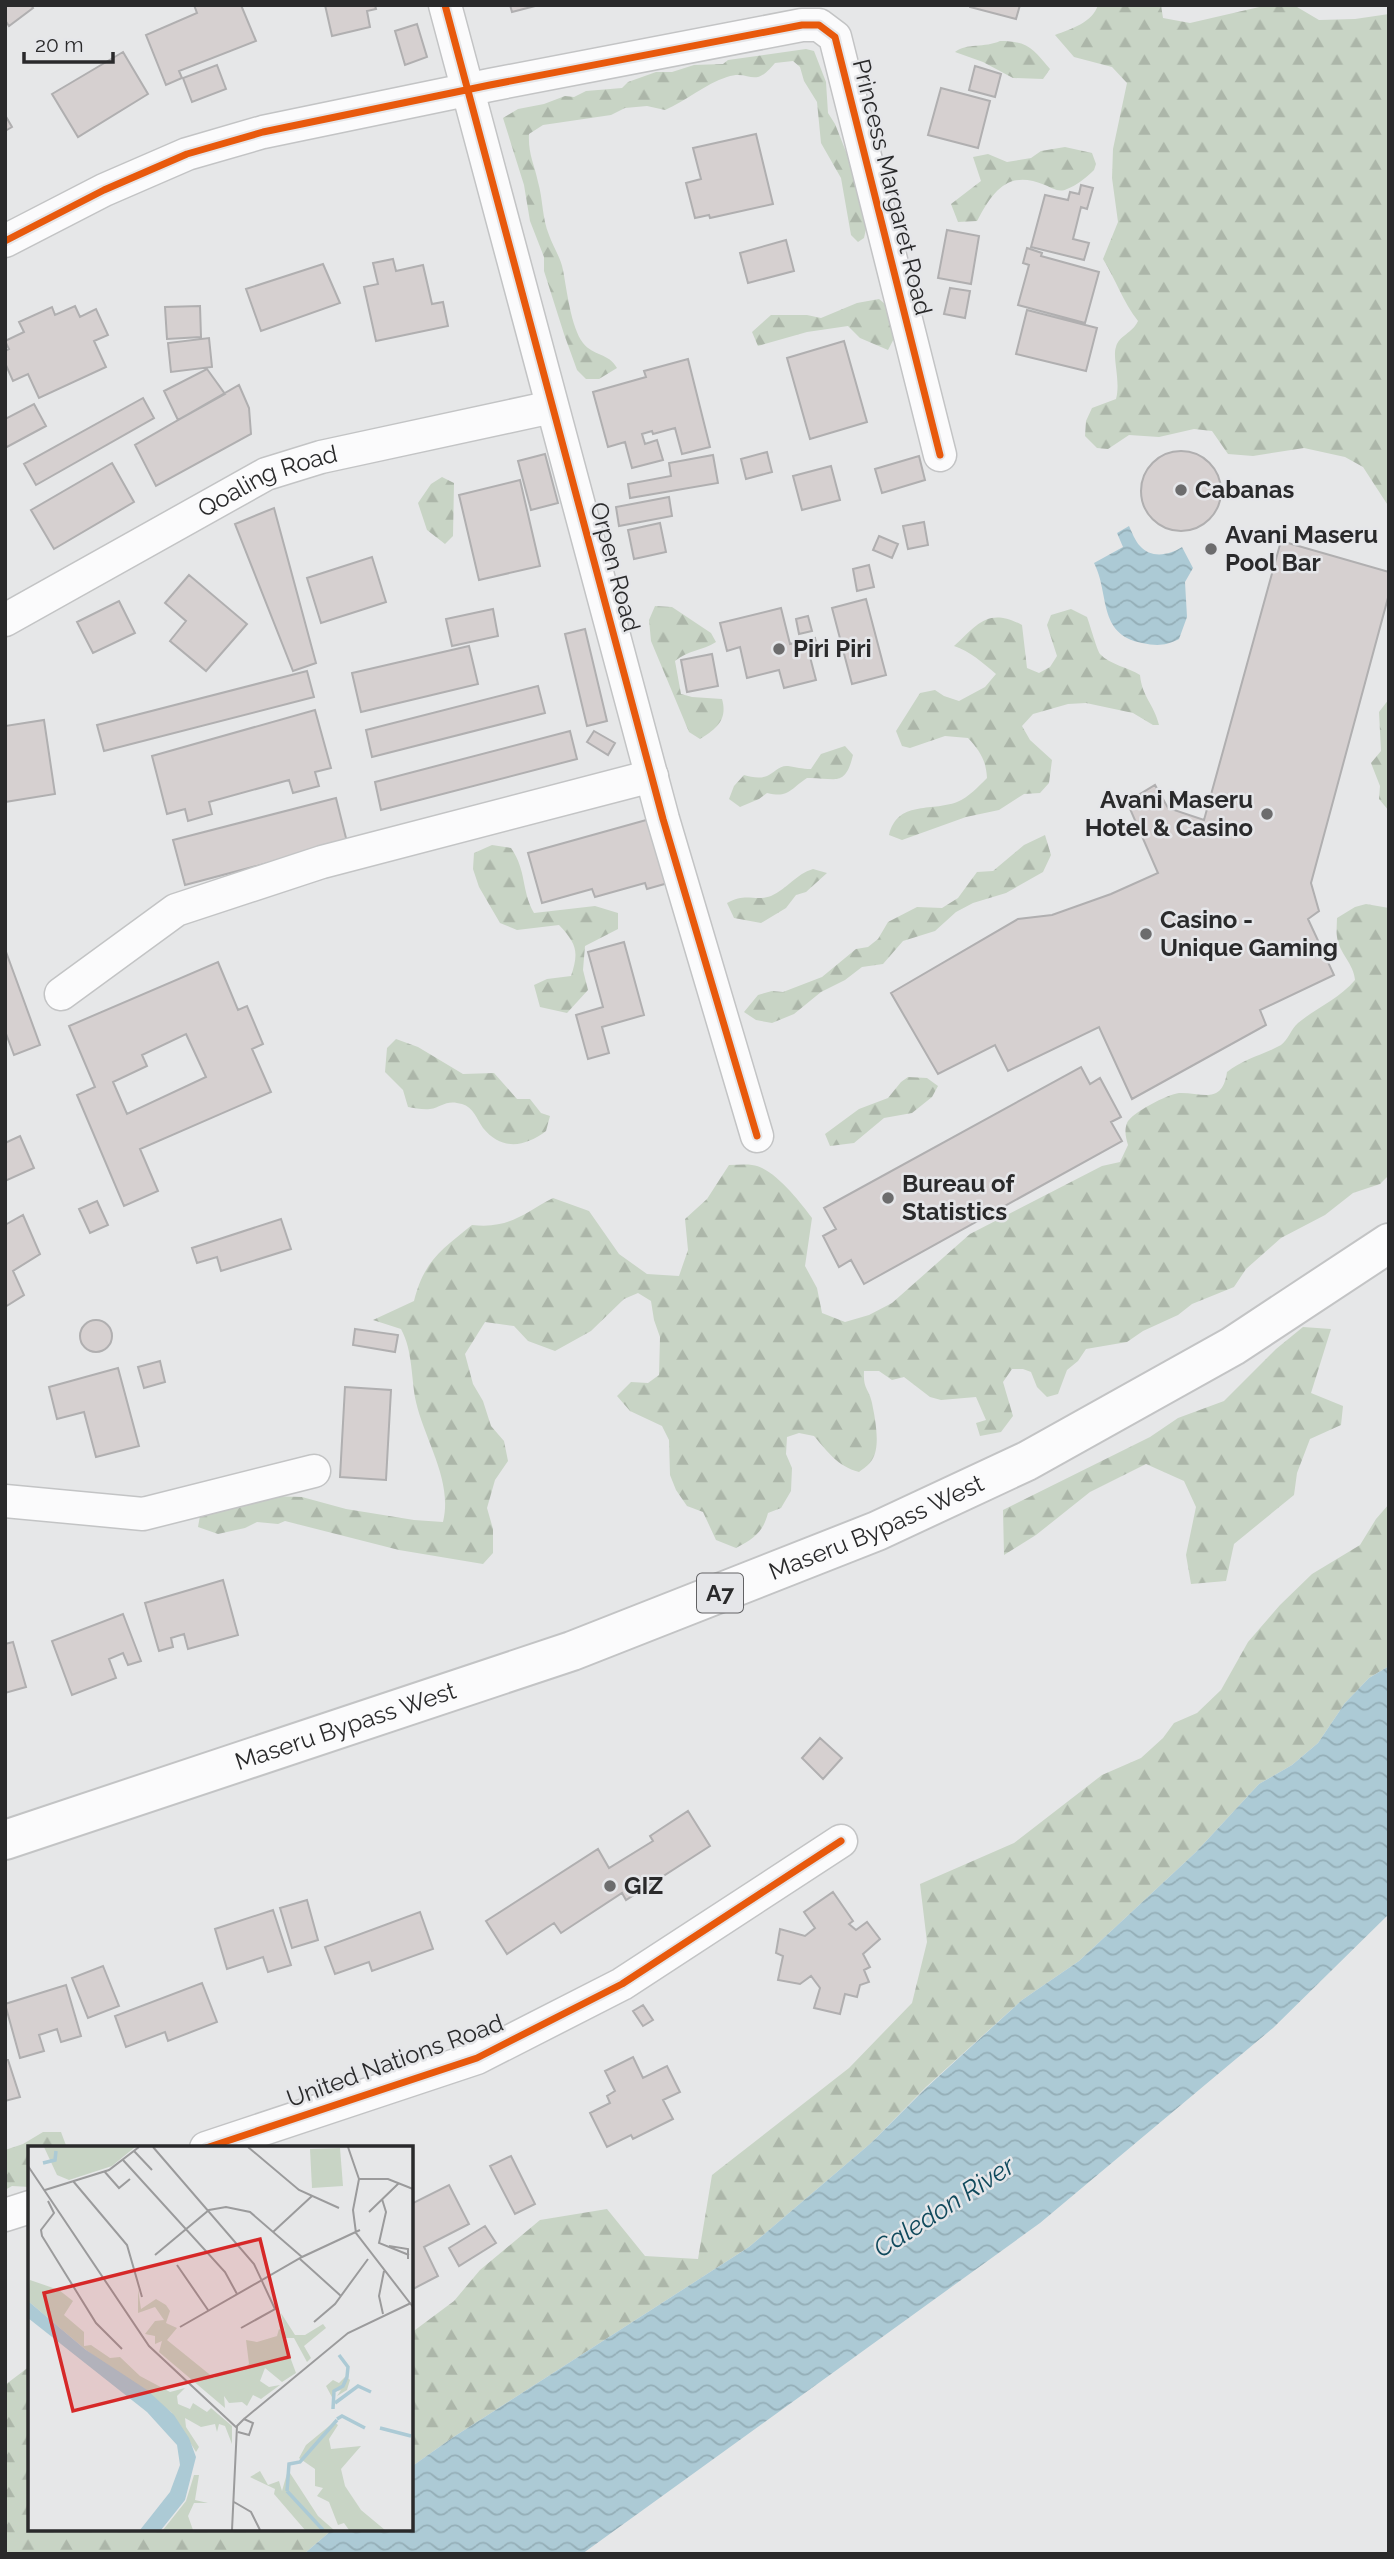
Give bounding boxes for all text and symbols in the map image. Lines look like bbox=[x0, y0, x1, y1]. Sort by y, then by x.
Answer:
scale bar bbox=[24, 21, 114, 65]
text: 20 m bbox=[35, 32, 83, 57]
street label: Princess Margaret Road bbox=[847, 56, 938, 318]
street label: Qoaling Road bbox=[192, 439, 340, 523]
place label: Cabanas bbox=[1195, 475, 1295, 504]
marker: Cabanas bbox=[1173, 482, 1189, 498]
street label: Orpen Road bbox=[584, 499, 647, 635]
place label: Avani Maseru Pool Bar bbox=[1225, 520, 1378, 577]
marker: Avani Maseru Pool Bar bbox=[1203, 541, 1219, 557]
place label: Piri Piri bbox=[793, 634, 872, 663]
marker: Piri Piri bbox=[771, 641, 787, 657]
place label: Avani Maseru Hotel & Casino bbox=[1085, 785, 1253, 842]
marker: Avani Maseru Hotel & Casino bbox=[1259, 806, 1275, 822]
place label: Casino - Unique Gaming bbox=[1160, 905, 1338, 962]
marker: Casino - Unique Gaming bbox=[1138, 926, 1154, 942]
place label: Bureau of Statistics bbox=[902, 1169, 1015, 1226]
marker: Bureau of Statistics bbox=[880, 1190, 896, 1206]
street label: Maseru Bypass West bbox=[765, 1468, 988, 1586]
road number: A7 bbox=[697, 1574, 743, 1612]
street label: Maseru Bypass West bbox=[231, 1676, 460, 1776]
place label: GIZ bbox=[624, 1871, 663, 1900]
marker: GIZ bbox=[602, 1878, 618, 1894]
street label: United Nations Road bbox=[283, 2008, 507, 2113]
inset map bbox=[28, 2146, 413, 2531]
water label: Caledon River bbox=[868, 2150, 1021, 2264]

